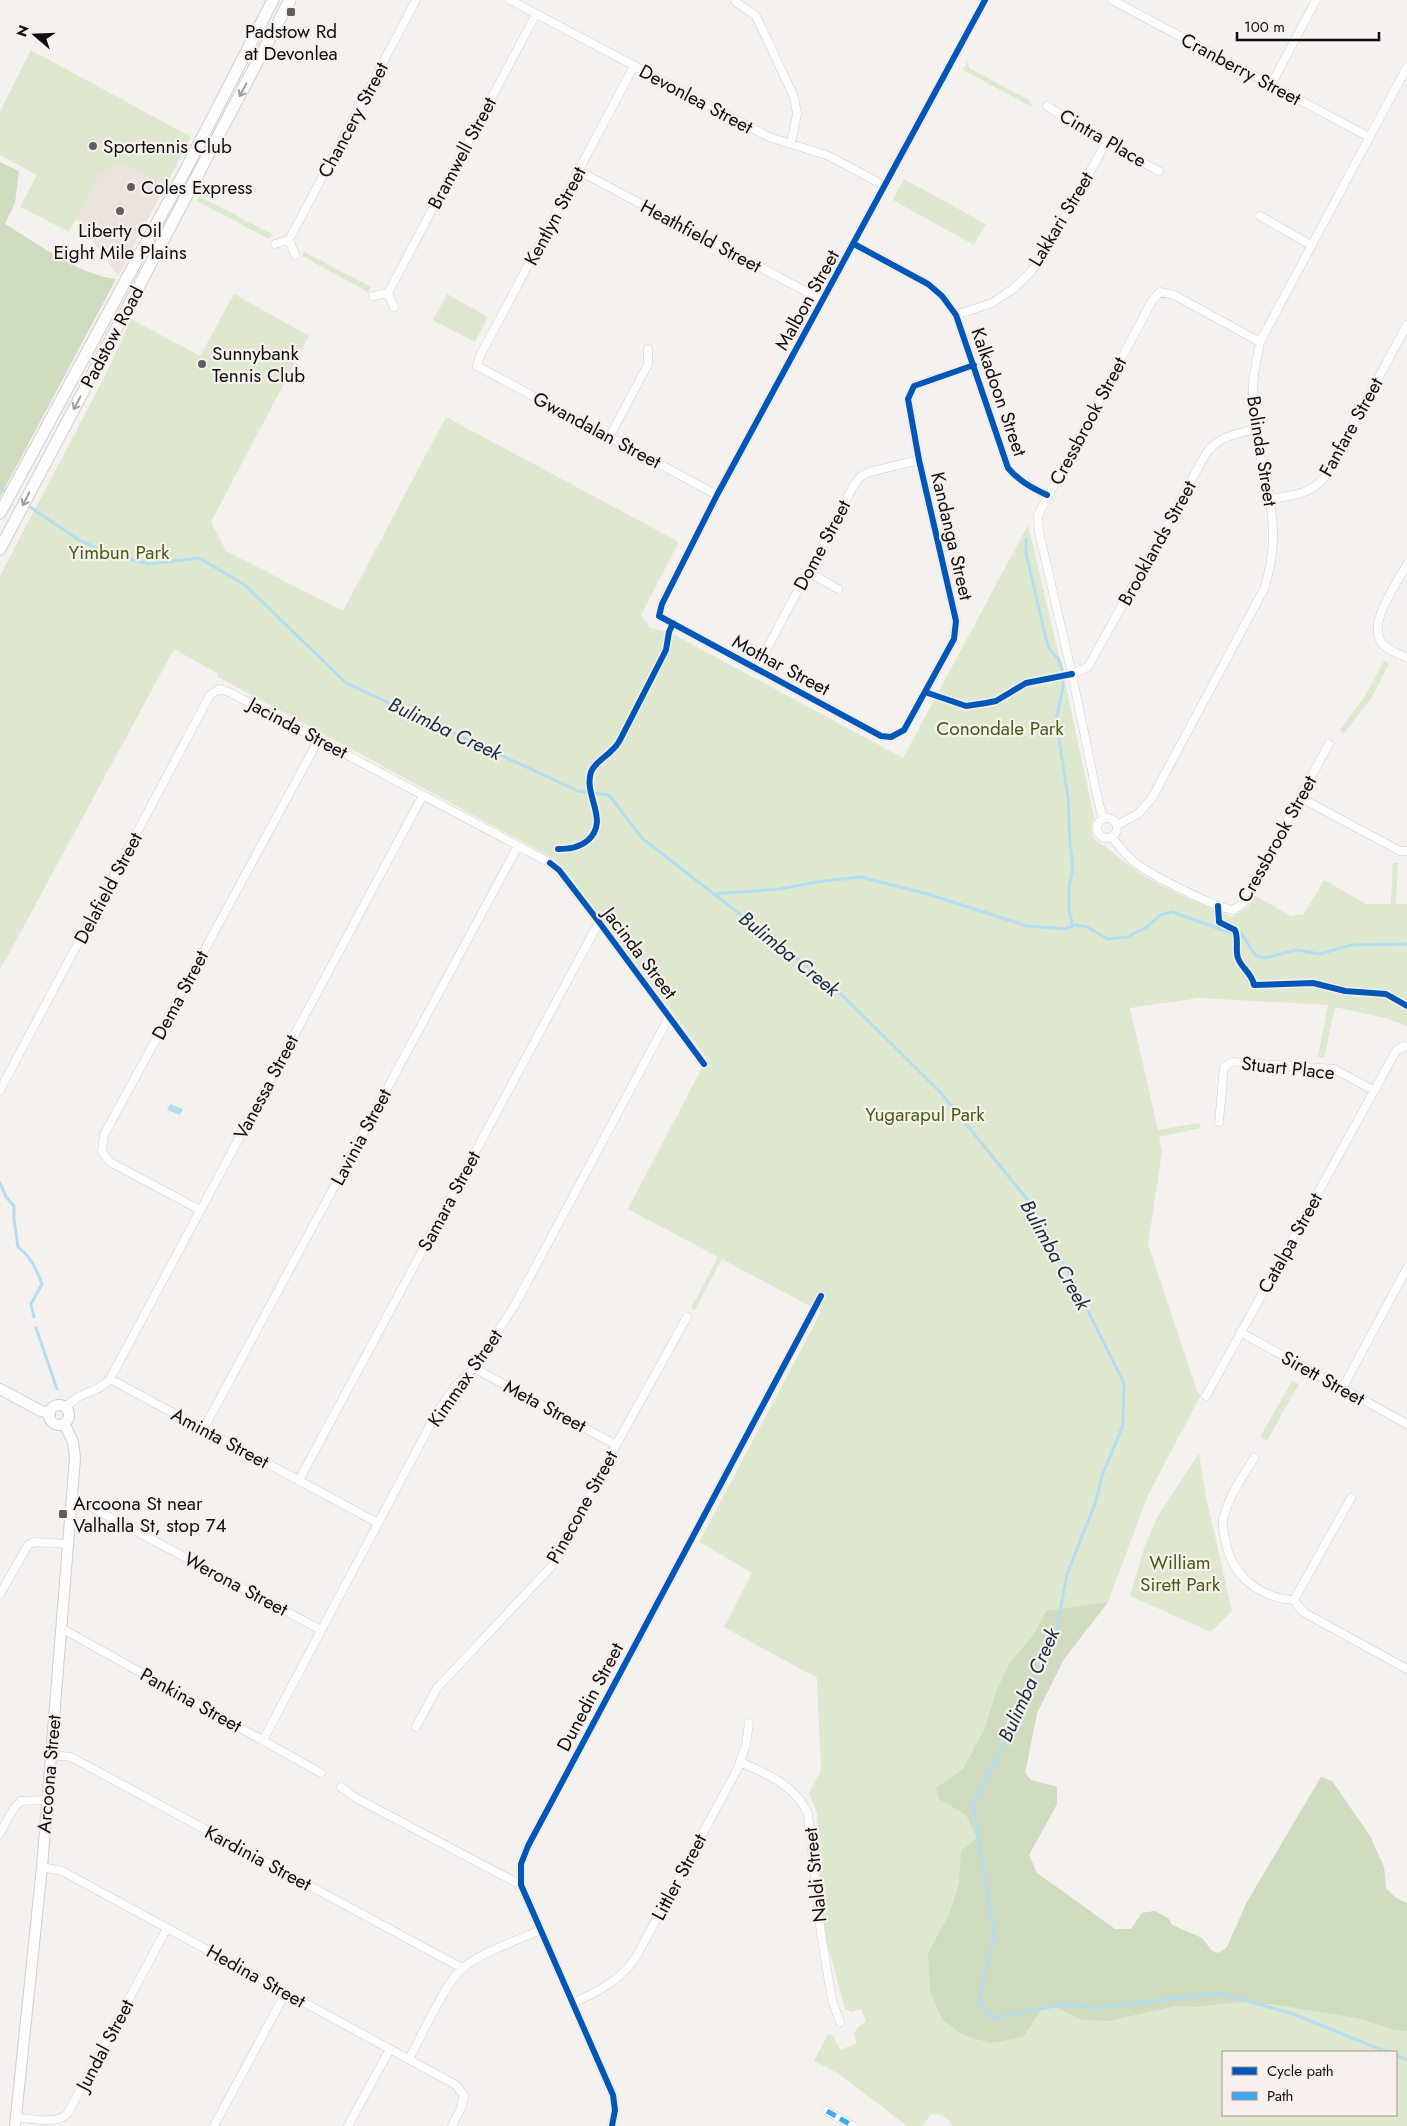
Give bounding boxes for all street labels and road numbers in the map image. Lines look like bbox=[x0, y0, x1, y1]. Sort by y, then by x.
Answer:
street label: Cranberry Street bbox=[1176, 26, 1306, 112]
street label: Chancery Street bbox=[311, 57, 395, 183]
street label: Devonlea Street bbox=[634, 58, 758, 141]
street label: Bramwell Street bbox=[421, 92, 503, 214]
street label: Cintra Place bbox=[1054, 102, 1152, 174]
street label: Kentlyn Street bbox=[518, 161, 593, 270]
street label: Lakkari Street bbox=[1022, 166, 1100, 271]
street label: Heathfield Street bbox=[636, 193, 767, 279]
street label: Malbon Street bbox=[768, 244, 846, 355]
street label: Padstow Road bbox=[74, 281, 150, 393]
street label: Kalkadoon Street bbox=[964, 324, 1034, 460]
street label: Cressbrook Street bbox=[1043, 352, 1133, 490]
street label: Fanfare Street bbox=[1313, 372, 1390, 482]
street label: Gwandalan Street bbox=[528, 385, 666, 475]
street label: Bolinda Street bbox=[1240, 394, 1284, 508]
street label: Kandanga Street bbox=[924, 469, 980, 603]
street label: Brooklands Street bbox=[1112, 475, 1203, 610]
street label: Dome Street bbox=[787, 495, 857, 595]
street label: Mothar Street bbox=[727, 628, 835, 702]
street label: Jacinda Street bbox=[241, 689, 353, 766]
street label: Cressbrook Street bbox=[1231, 770, 1323, 907]
street label: Delafield Street bbox=[67, 827, 149, 948]
street label: Jacinda Street bbox=[595, 899, 684, 1005]
street label: Dema Street bbox=[145, 945, 215, 1044]
street label: Vanessa Street bbox=[227, 1029, 305, 1144]
street label: Stuart Place bbox=[1240, 1050, 1336, 1086]
street label: Lavinia Street bbox=[324, 1083, 398, 1190]
street label: Samara Street bbox=[411, 1146, 487, 1256]
street label: Catalpa Street bbox=[1251, 1187, 1329, 1298]
street label: Kimmax Street bbox=[421, 1323, 509, 1432]
street label: Sirett Street bbox=[1276, 1344, 1370, 1412]
street label: Meta Street bbox=[499, 1373, 591, 1439]
street label: Aminta Street bbox=[166, 1401, 274, 1475]
street label: Pinecone Street bbox=[540, 1445, 624, 1568]
street label: Werona Street bbox=[179, 1545, 293, 1623]
street label: Dunedin Street bbox=[550, 1638, 630, 1756]
street label: Pankina Street bbox=[135, 1661, 247, 1739]
street label: Arcoona Street bbox=[30, 1713, 68, 1834]
street label: Kardinia Street bbox=[200, 1819, 316, 1898]
street label: Naldi Street bbox=[797, 1826, 833, 1924]
street label: Littler Street bbox=[645, 1829, 713, 1925]
street label: Hedina Street bbox=[202, 1938, 311, 2015]
street label: Jundal Street bbox=[68, 1994, 141, 2098]

